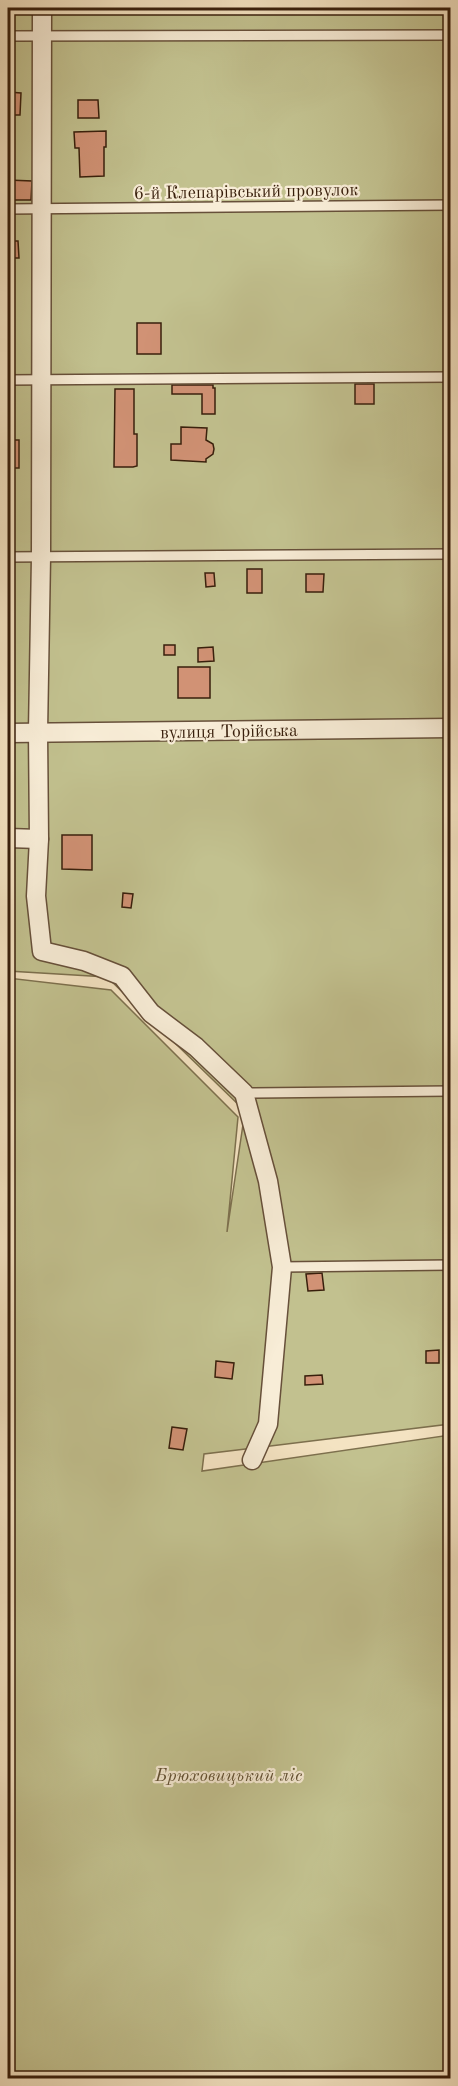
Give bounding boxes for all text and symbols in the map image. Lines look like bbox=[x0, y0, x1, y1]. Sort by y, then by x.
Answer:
street label: 6-й Клепарівський провулок bbox=[133, 181, 359, 203]
street label: вулиця Торійська bbox=[160, 722, 298, 742]
park label: Брюховицький ліс bbox=[154, 1767, 303, 1785]

